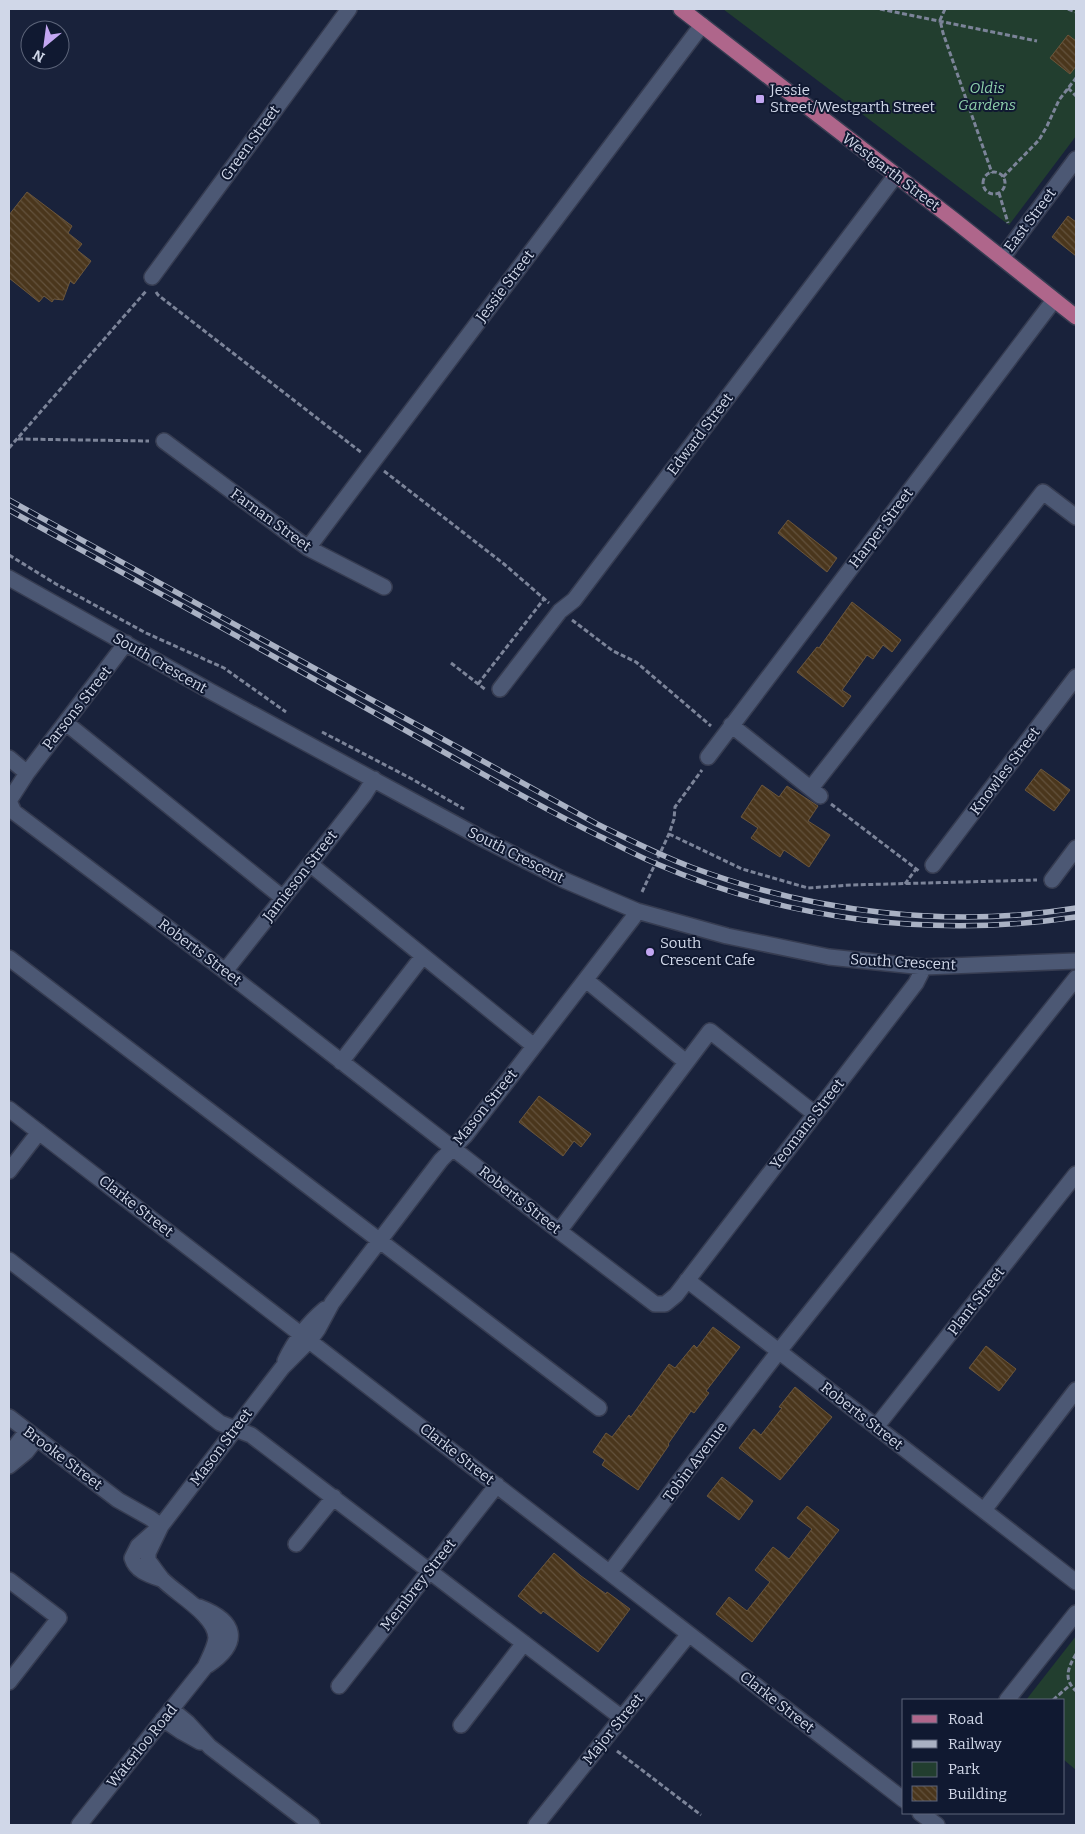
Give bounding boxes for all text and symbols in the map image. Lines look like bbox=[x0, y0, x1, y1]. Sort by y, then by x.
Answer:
north arrow bbox=[20, 20, 70, 70]
text: N bbox=[30, 46, 48, 66]
park label: Oldis Gardens bbox=[958, 79, 1016, 114]
place label: Jessie Street/Westgarth Street bbox=[769, 81, 936, 116]
marker: Jessie Street/Westgarth Street bbox=[754, 93, 766, 105]
street label: Green Street bbox=[217, 101, 284, 184]
street label: Westgarth Street bbox=[839, 129, 944, 215]
street label: East Street bbox=[1000, 184, 1060, 255]
street label: Jessie Street bbox=[472, 246, 538, 326]
street label: Edward Street bbox=[663, 389, 737, 479]
street label: Harper Street bbox=[845, 484, 917, 572]
street label: Farnan Street bbox=[227, 485, 315, 556]
street label: South Crescent bbox=[110, 629, 211, 698]
street label: Parsons Street bbox=[39, 662, 116, 753]
street label: Knowles Street bbox=[966, 723, 1044, 818]
street label: South Crescent bbox=[465, 823, 568, 887]
street label: Jamieson Street bbox=[258, 826, 341, 926]
street label: Roberts Street bbox=[155, 915, 246, 989]
place label: South Crescent Cafe bbox=[660, 934, 755, 969]
marker: South Crescent Cafe bbox=[644, 946, 656, 958]
street label: South Crescent bbox=[850, 950, 957, 974]
street label: Mason Street bbox=[449, 1065, 521, 1148]
street label: Yeomans Street bbox=[766, 1075, 848, 1173]
street label: Roberts Street bbox=[475, 1162, 565, 1238]
street label: Clarke Street bbox=[95, 1171, 177, 1241]
street label: Plant Street bbox=[944, 1263, 1008, 1339]
street label: Roberts Street bbox=[817, 1378, 907, 1454]
street label: Mason Street bbox=[186, 1404, 256, 1489]
street label: Clarke Street bbox=[416, 1419, 498, 1489]
street label: Tobin Avenue bbox=[659, 1419, 731, 1505]
street label: Brooke Street bbox=[20, 1422, 107, 1494]
street label: Membrey Street bbox=[377, 1535, 460, 1635]
street label: Clarke Street bbox=[736, 1667, 818, 1737]
street label: Major Street bbox=[579, 1689, 647, 1768]
legend bbox=[902, 1699, 1065, 1814]
street label: Waterloo Road bbox=[103, 1701, 181, 1791]
text: Road bbox=[948, 1710, 983, 1728]
text: Railway bbox=[948, 1735, 1002, 1753]
text: Park bbox=[948, 1760, 980, 1778]
text: Building bbox=[948, 1785, 1007, 1803]

